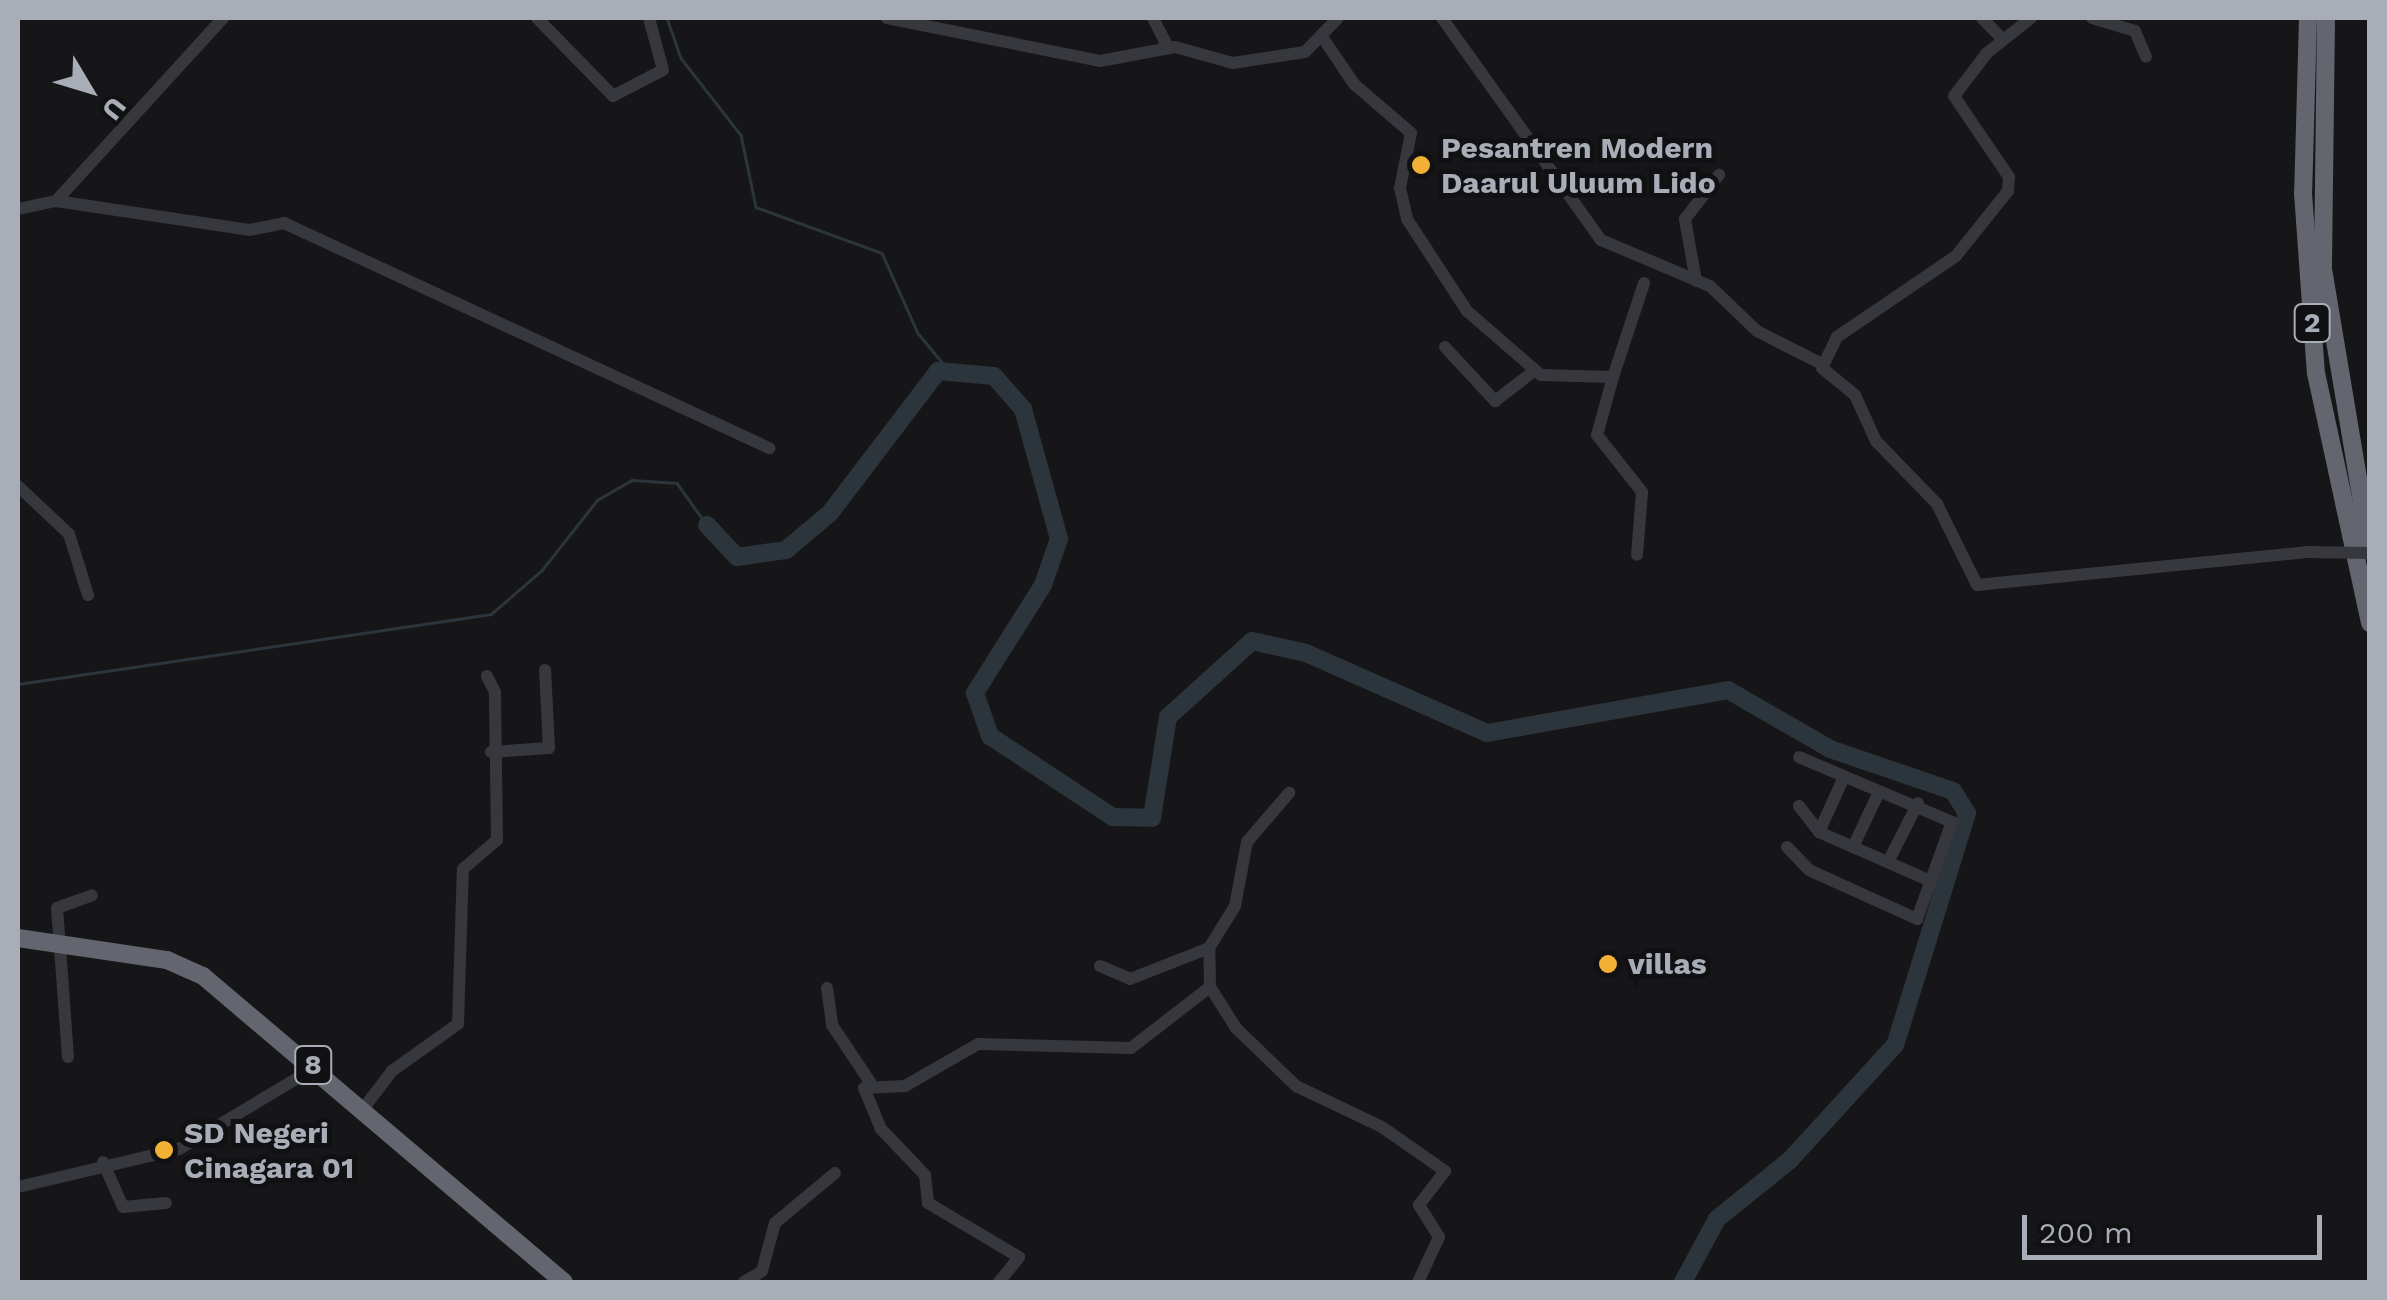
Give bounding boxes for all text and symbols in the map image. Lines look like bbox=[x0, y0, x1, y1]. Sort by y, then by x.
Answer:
north arrow bbox=[40, 40, 140, 140]
text: U bbox=[95, 91, 133, 127]
place label: Pesantren Modern Daarul Uluum Lido bbox=[1441, 130, 1716, 200]
marker: Pesantren Modern Daarul Uluum Lido bbox=[1410, 154, 1432, 176]
road number: 2 bbox=[2292, 300, 2332, 346]
place label: villas bbox=[1628, 946, 1707, 982]
marker: villas bbox=[1597, 953, 1619, 975]
road number: 8 bbox=[293, 1042, 333, 1088]
place label: SD Negeri Cinagara 01 bbox=[184, 1115, 354, 1186]
marker: SD Negeri Cinagara 01 bbox=[153, 1139, 175, 1161]
scale bar bbox=[2027, 1195, 2327, 1257]
text: 200 m bbox=[2039, 1215, 2133, 1250]

